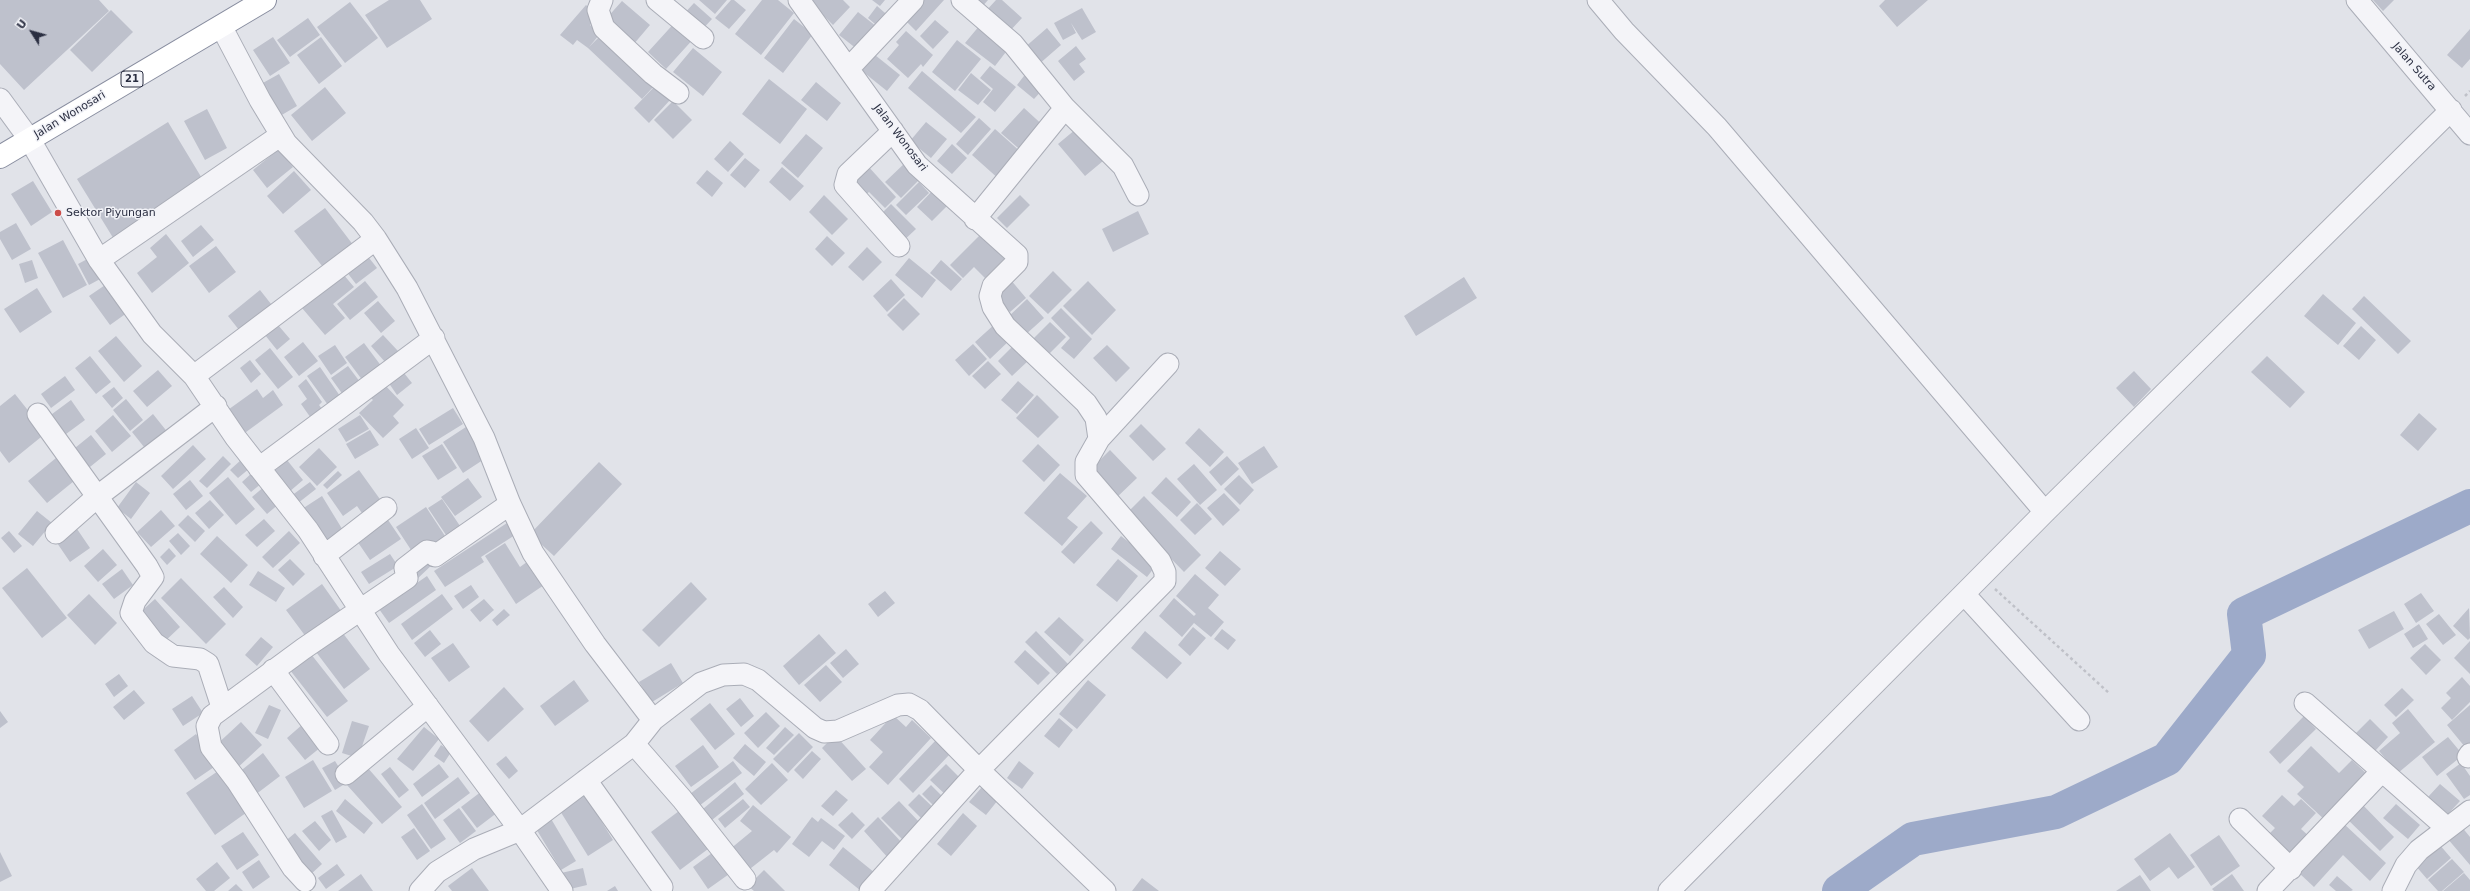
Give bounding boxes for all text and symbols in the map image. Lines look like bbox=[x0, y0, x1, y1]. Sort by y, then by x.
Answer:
north arrow bbox=[12, 12, 52, 52]
text: U bbox=[14, 17, 30, 32]
street label: Jalan Sutra bbox=[2389, 40, 2439, 94]
road number: 21 bbox=[121, 71, 143, 87]
street label: Jalan Wonosari bbox=[32, 88, 108, 142]
street label: Jalan Wonosari bbox=[870, 102, 930, 174]
place label: Sektor Piyungan bbox=[66, 206, 156, 220]
marker: Sektor Piyungan bbox=[53, 208, 63, 218]

